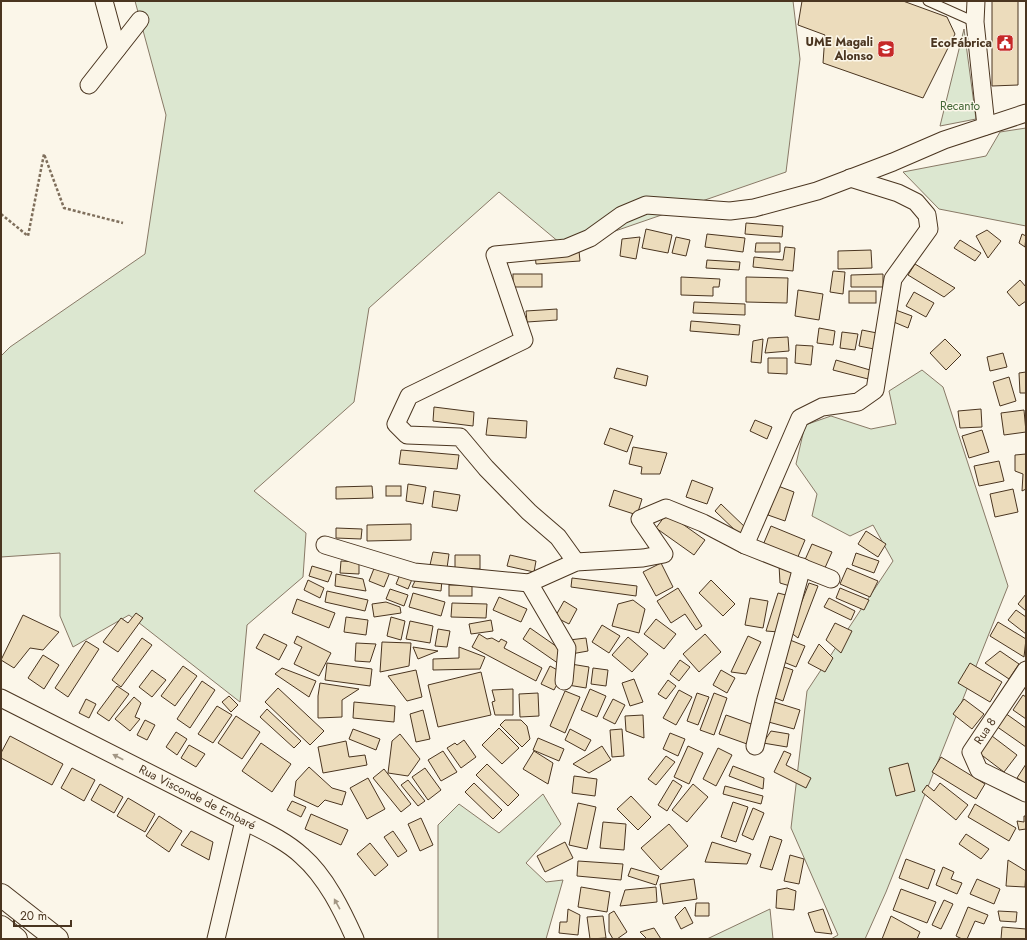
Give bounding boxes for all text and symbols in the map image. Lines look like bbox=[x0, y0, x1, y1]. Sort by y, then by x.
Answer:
place label: UME Magali Alonso bbox=[806, 33, 873, 65]
public building icon: EcoFábrica bbox=[995, 33, 1015, 53]
place label: EcoFábrica bbox=[931, 34, 992, 52]
school or university icon: UME Magali Alonso bbox=[876, 39, 896, 59]
park label: Recanto bbox=[940, 97, 981, 115]
street label: Rua 8 bbox=[969, 714, 1001, 748]
one-way arrow bbox=[112, 753, 123, 760]
street label: Rua Visconde de Embaré bbox=[136, 760, 259, 834]
one-way arrow bbox=[334, 899, 340, 910]
scale bar bbox=[14, 902, 71, 928]
text: 20 m bbox=[20, 907, 47, 925]

